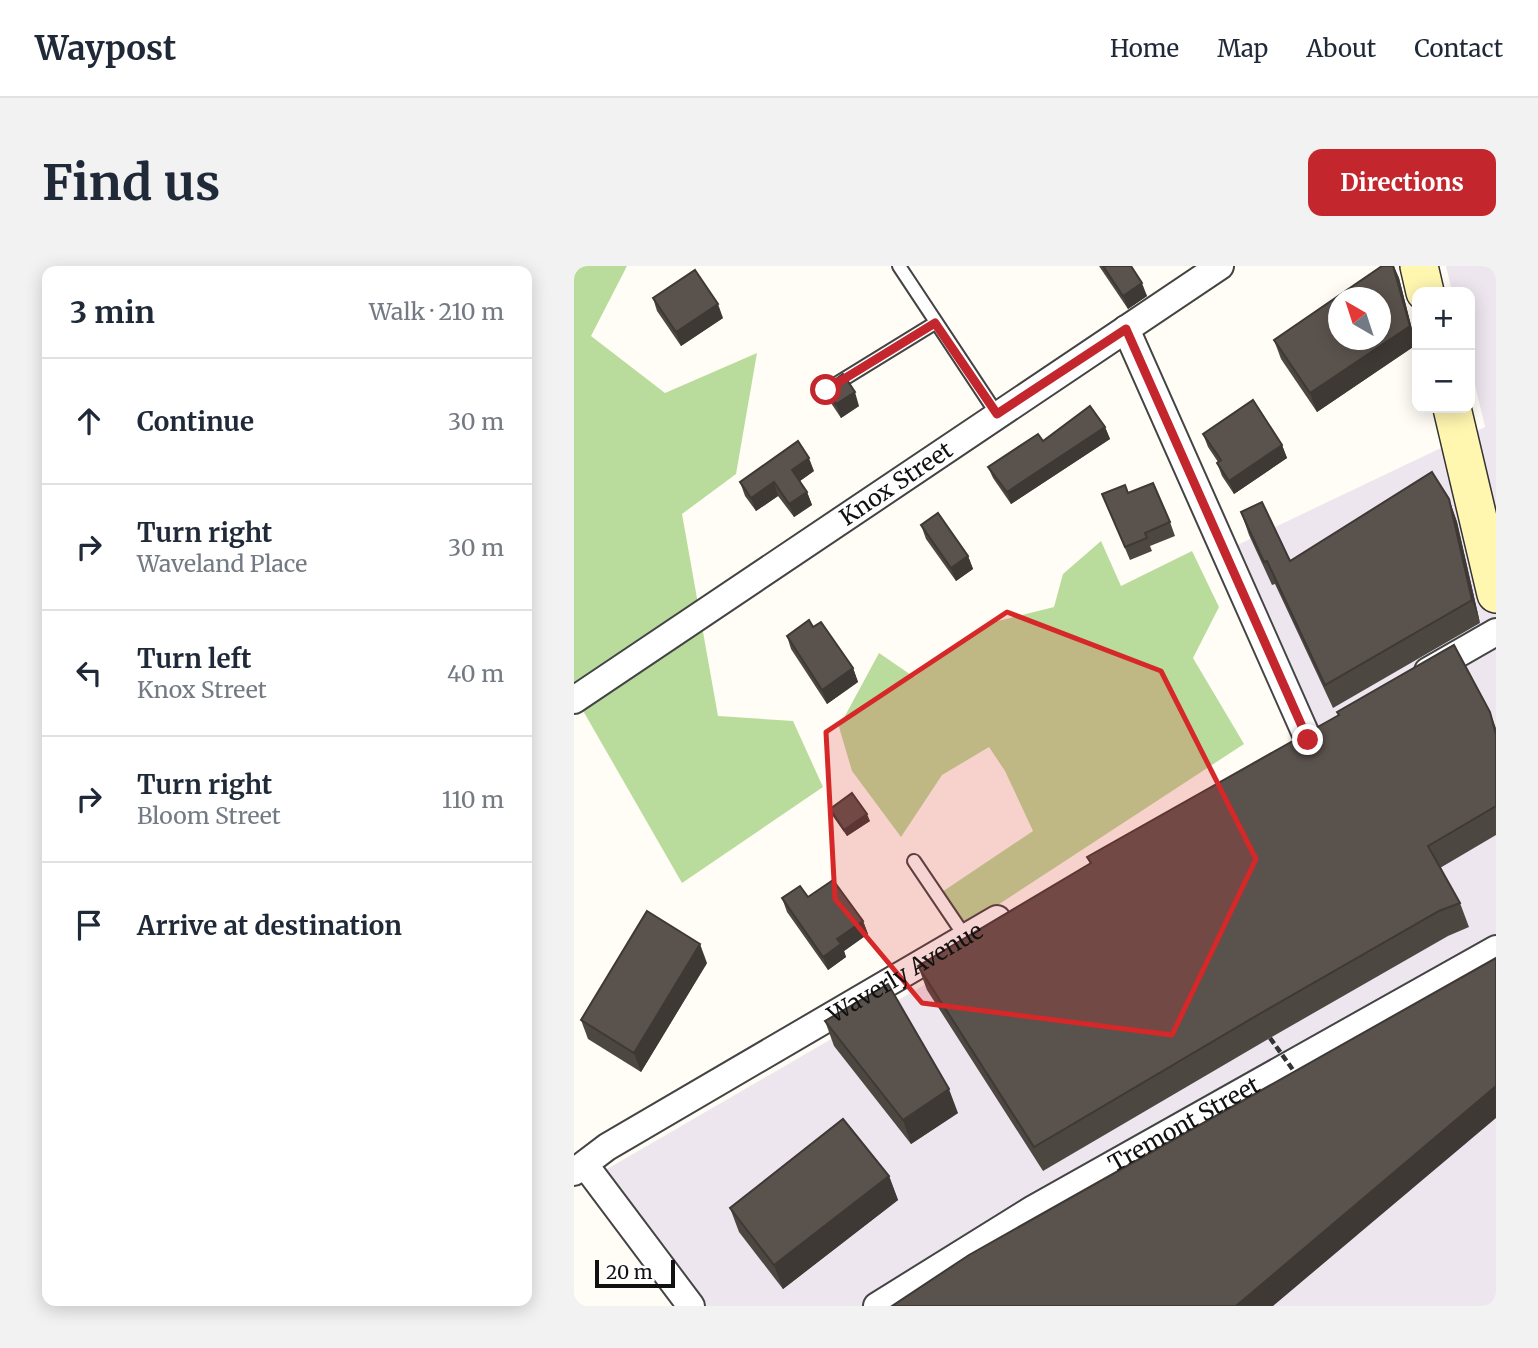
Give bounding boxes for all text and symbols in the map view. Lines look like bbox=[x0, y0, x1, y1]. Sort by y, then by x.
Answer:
text: Waypost bbox=[35, 28, 176, 69]
text: Home bbox=[1110, 33, 1179, 64]
text: Map bbox=[1217, 33, 1268, 64]
text: About bbox=[1306, 33, 1376, 64]
text: Contact bbox=[1414, 33, 1503, 64]
button: Directions bbox=[1308, 149, 1496, 216]
text: Find us bbox=[42, 152, 220, 213]
north arrow bbox=[1328, 287, 1391, 350]
map controls bbox=[1412, 287, 1475, 413]
button: + bbox=[1412, 287, 1475, 350]
text: 3 min bbox=[70, 293, 155, 331]
text: Walk · 210 m bbox=[369, 297, 504, 326]
button: − bbox=[1412, 350, 1475, 413]
route start bbox=[810, 374, 841, 405]
icon: ahead bbox=[70, 402, 108, 440]
text: Continue bbox=[137, 405, 254, 438]
text: 30 m bbox=[448, 407, 504, 436]
street label: Knox Street bbox=[834, 435, 958, 531]
text: Turn right bbox=[137, 516, 272, 549]
icon: right bbox=[70, 528, 108, 566]
text: 30 m bbox=[448, 533, 504, 562]
text: Waveland Place bbox=[137, 549, 307, 578]
text: Turn left bbox=[137, 642, 251, 675]
icon: left bbox=[70, 654, 108, 692]
text: 40 m bbox=[447, 659, 504, 688]
text: Knox Street bbox=[137, 675, 267, 704]
route end bbox=[1292, 724, 1323, 755]
text: Turn right bbox=[137, 768, 272, 801]
icon: right bbox=[70, 780, 108, 818]
text: 110 m bbox=[442, 785, 504, 814]
text: Bloom Street bbox=[137, 801, 281, 830]
icon: arrive bbox=[70, 906, 108, 944]
text: Arrive at destination bbox=[137, 909, 402, 942]
street label: Waverly Avenue bbox=[821, 915, 988, 1029]
street label: Tremont Street bbox=[1103, 1070, 1265, 1178]
scale bar bbox=[595, 1257, 676, 1289]
text: 20 m bbox=[606, 1260, 653, 1284]

